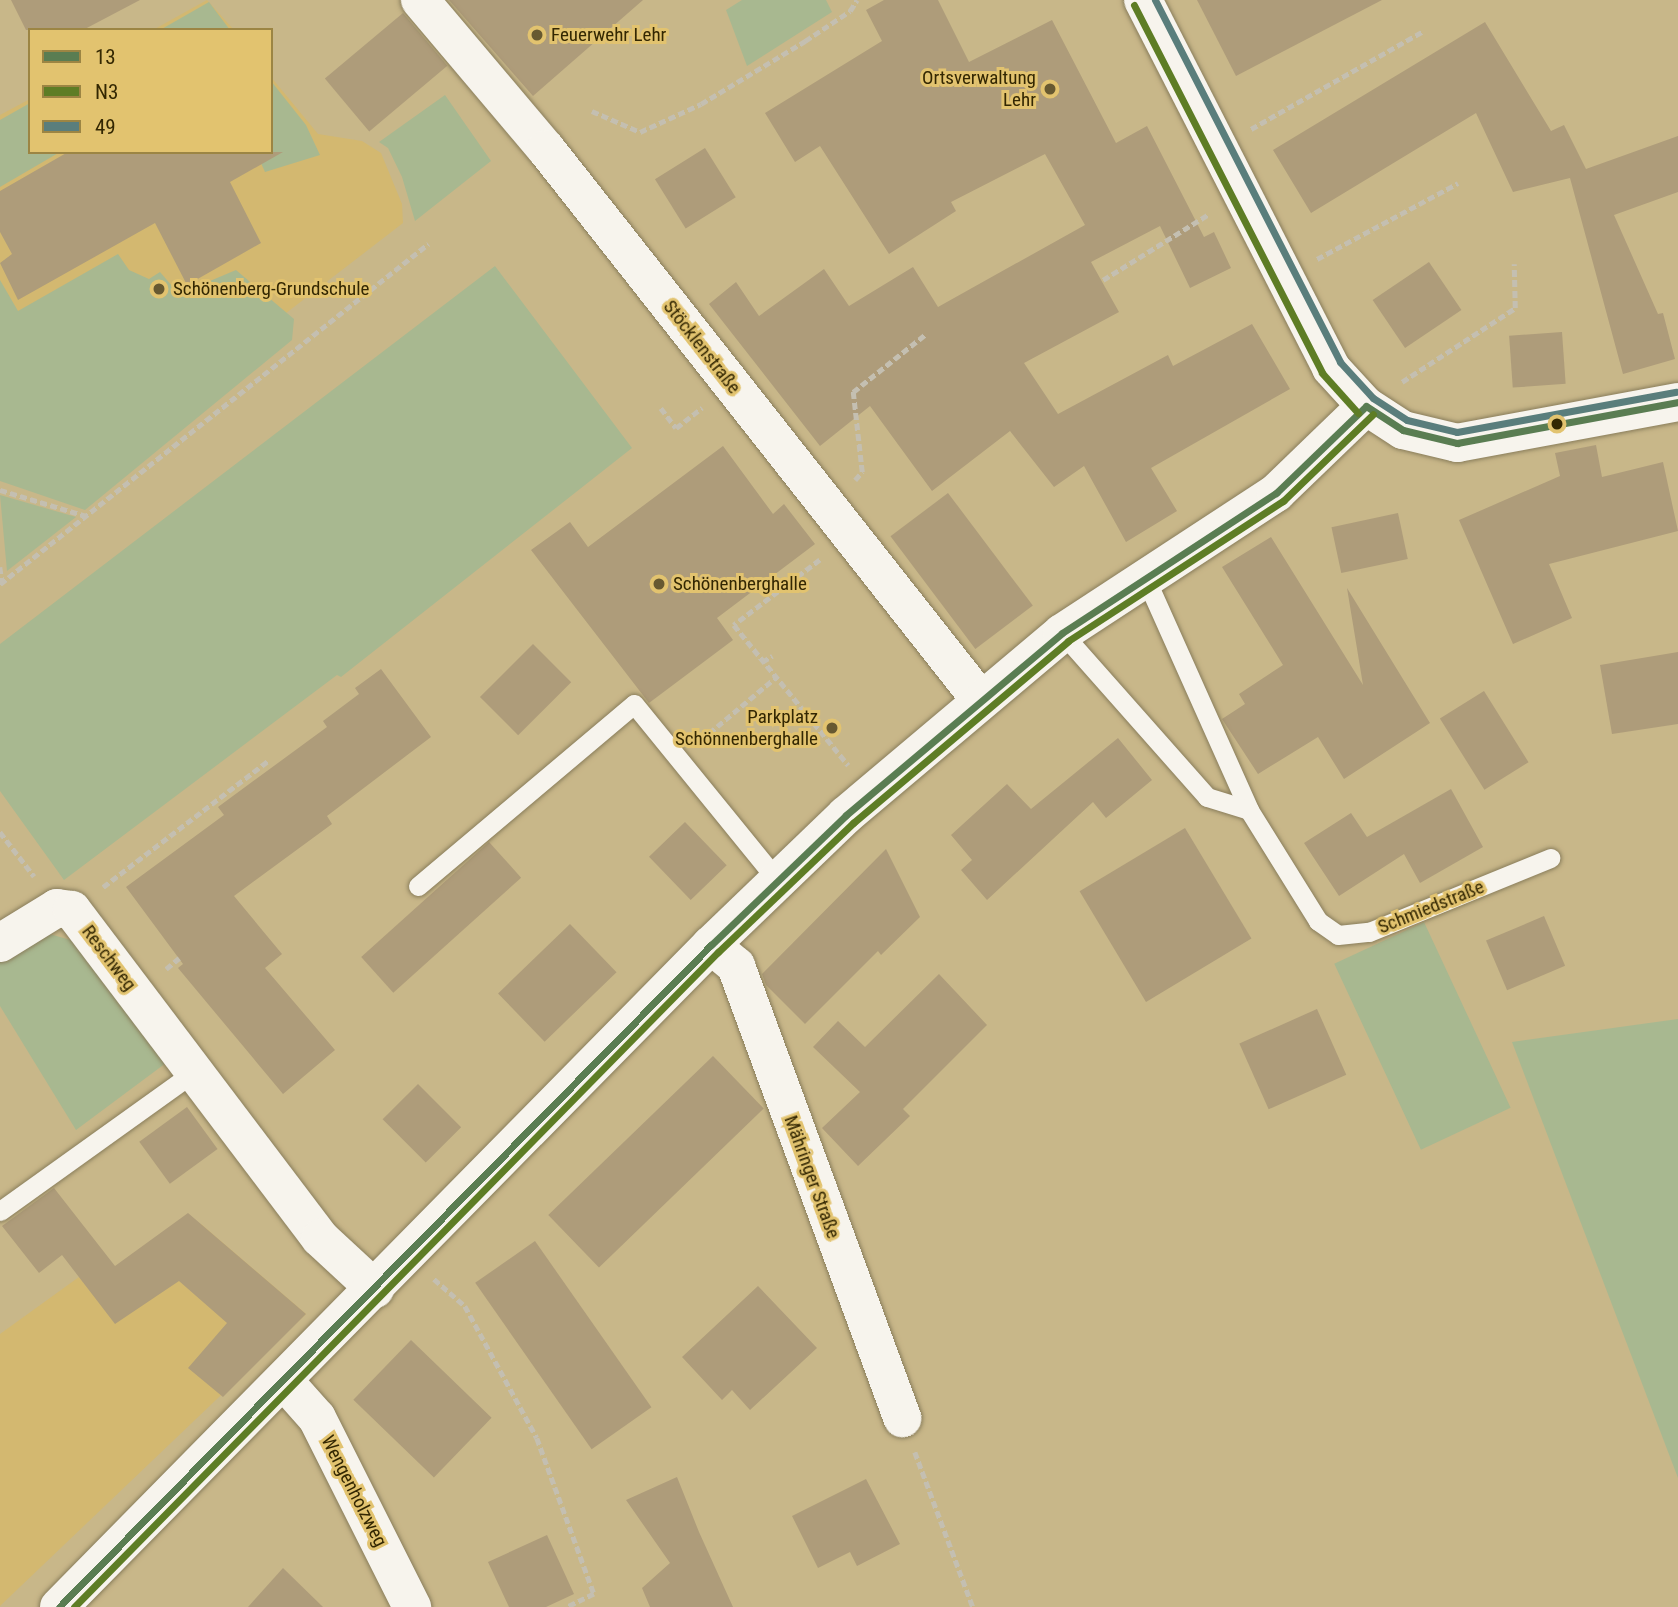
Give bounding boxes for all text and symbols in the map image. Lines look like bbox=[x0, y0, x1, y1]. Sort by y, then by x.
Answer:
place label: Feuerwehr Lehr bbox=[551, 24, 666, 46]
marker: Feuerwehr Lehr bbox=[529, 27, 545, 43]
legend bbox=[28, 28, 273, 154]
text: 13 bbox=[95, 45, 116, 69]
place label: Ortsverwaltung Lehr bbox=[922, 67, 1036, 111]
text: N3 bbox=[95, 80, 118, 104]
marker: Ortsverwaltung Lehr bbox=[1042, 81, 1058, 97]
text: 49 bbox=[95, 115, 116, 139]
place label: Schönenberg-Grundschule bbox=[173, 278, 370, 300]
marker: Schönenberg-Grundschule bbox=[151, 281, 167, 297]
street label: Stöcklenstraße bbox=[658, 296, 746, 398]
unlabelled marker bbox=[1550, 417, 1564, 431]
place label: Schönenberghalle bbox=[673, 573, 807, 595]
marker: Schönenberghalle bbox=[651, 576, 667, 592]
place label: Parkplatz Schönnenberghalle bbox=[675, 706, 818, 750]
marker: Parkplatz Schönnenberghalle bbox=[824, 720, 840, 736]
street label: Schmiedstraße bbox=[1375, 875, 1487, 939]
street label: Reschweg bbox=[77, 921, 141, 995]
street label: Mähringer Straße bbox=[779, 1112, 845, 1242]
street label: Wengenholzweg bbox=[316, 1432, 392, 1550]

